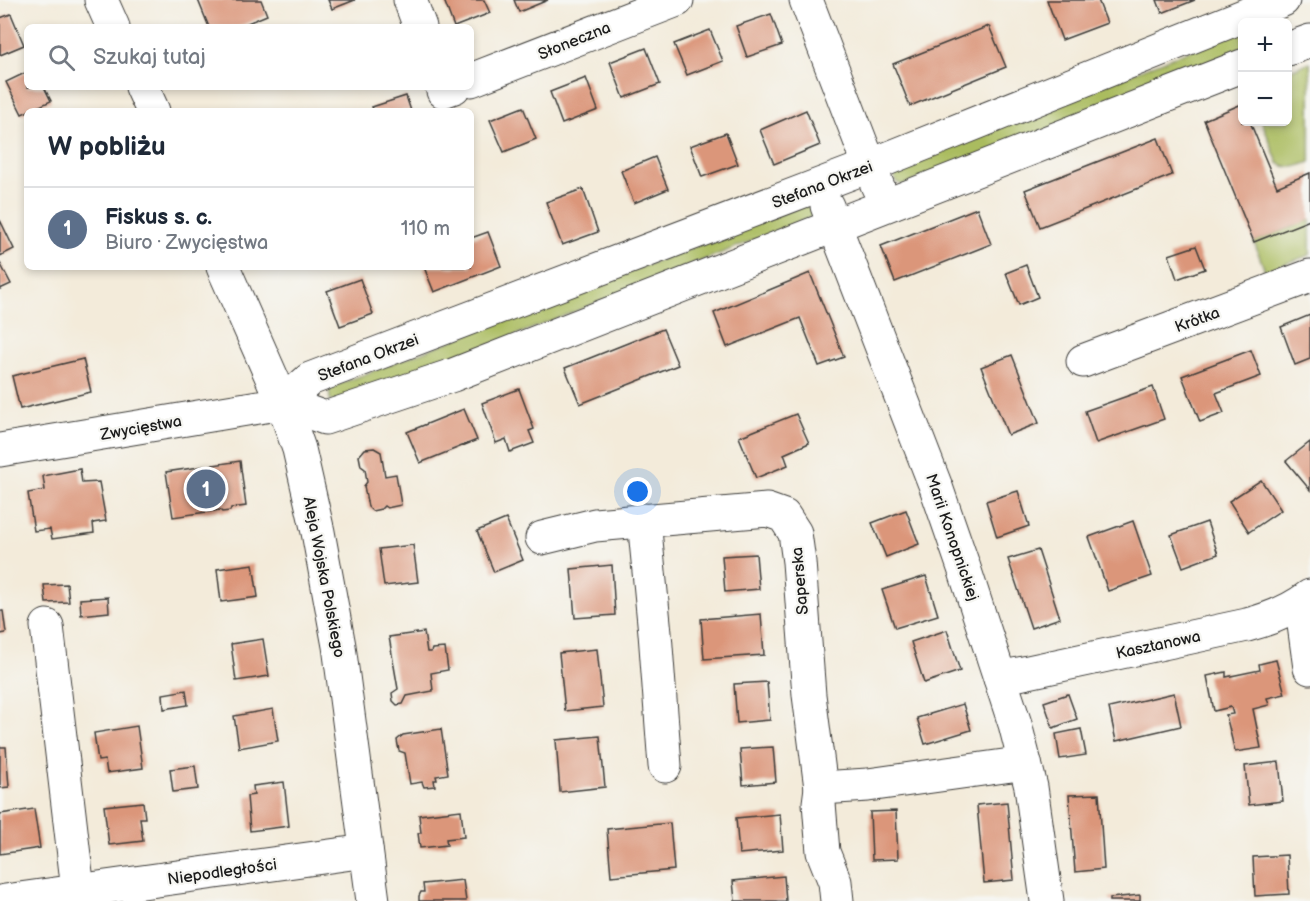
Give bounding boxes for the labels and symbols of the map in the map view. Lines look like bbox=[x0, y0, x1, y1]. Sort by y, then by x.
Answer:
street label: Słoneczna bbox=[536, 18, 614, 65]
street label: Stefana Okrzei bbox=[770, 158, 875, 213]
street label: Krótka bbox=[1173, 304, 1222, 337]
street label: Stefana Okrzei bbox=[316, 331, 421, 386]
street label: Zwycięstwa bbox=[98, 412, 183, 445]
pin: 1 bbox=[186, 466, 226, 512]
street label: Marii Konopnickiej bbox=[921, 471, 982, 604]
your location bbox=[623, 477, 652, 506]
street label: Aleja Wojska Polskiego bbox=[299, 495, 348, 660]
street label: Saperska bbox=[788, 546, 813, 615]
street label: Kasztanowa bbox=[1114, 627, 1202, 664]
street label: Niepodległości bbox=[166, 855, 278, 890]

